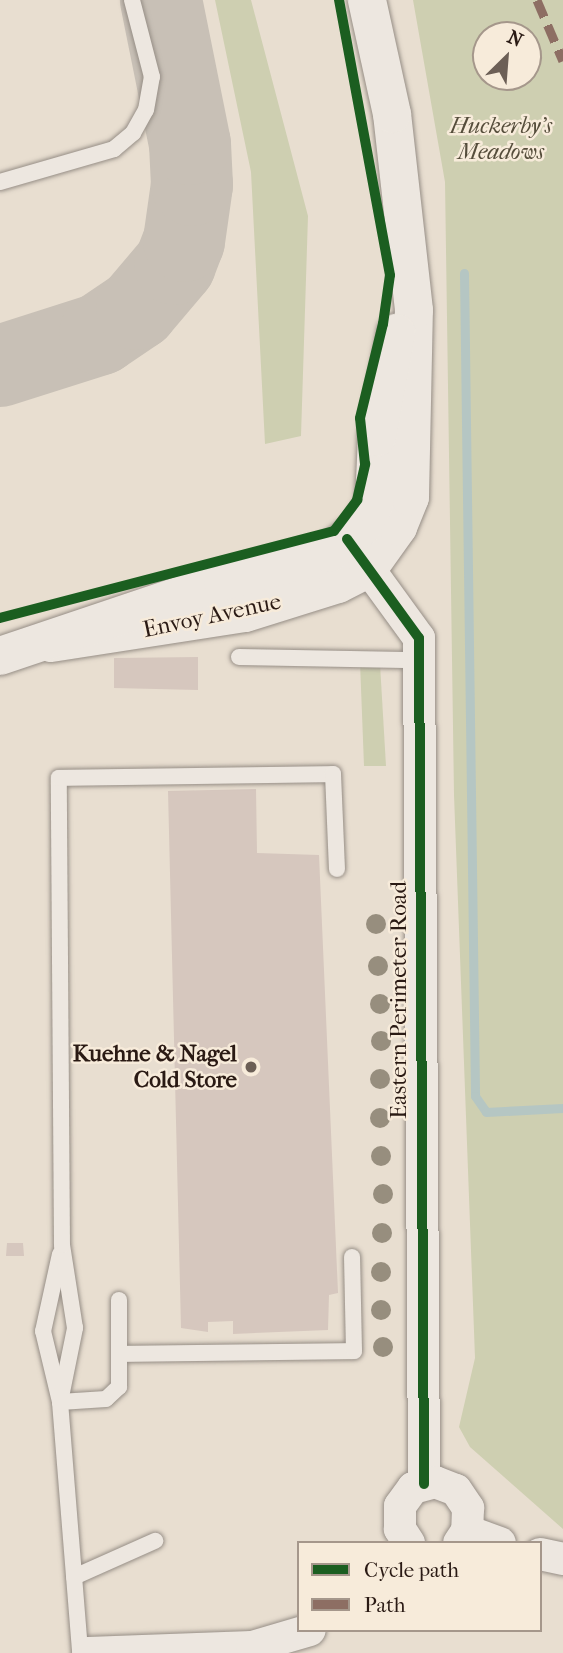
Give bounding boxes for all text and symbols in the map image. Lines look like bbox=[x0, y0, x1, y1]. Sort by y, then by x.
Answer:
north arrow bbox=[472, 21, 542, 91]
text: N bbox=[504, 26, 526, 52]
park label: Huckerby's Meadows bbox=[450, 112, 552, 166]
street label: Envoy Avenue bbox=[140, 588, 284, 644]
street label: Eastern Perimeter Road bbox=[385, 881, 413, 1119]
place label: Kuehne & Nagel Cold Store bbox=[73, 1040, 237, 1094]
marker: Kuehne & Nagel Cold Store bbox=[243, 1059, 259, 1075]
legend bbox=[297, 1541, 542, 1632]
text: Cycle path bbox=[364, 1558, 459, 1582]
text: Path bbox=[364, 1593, 405, 1617]

